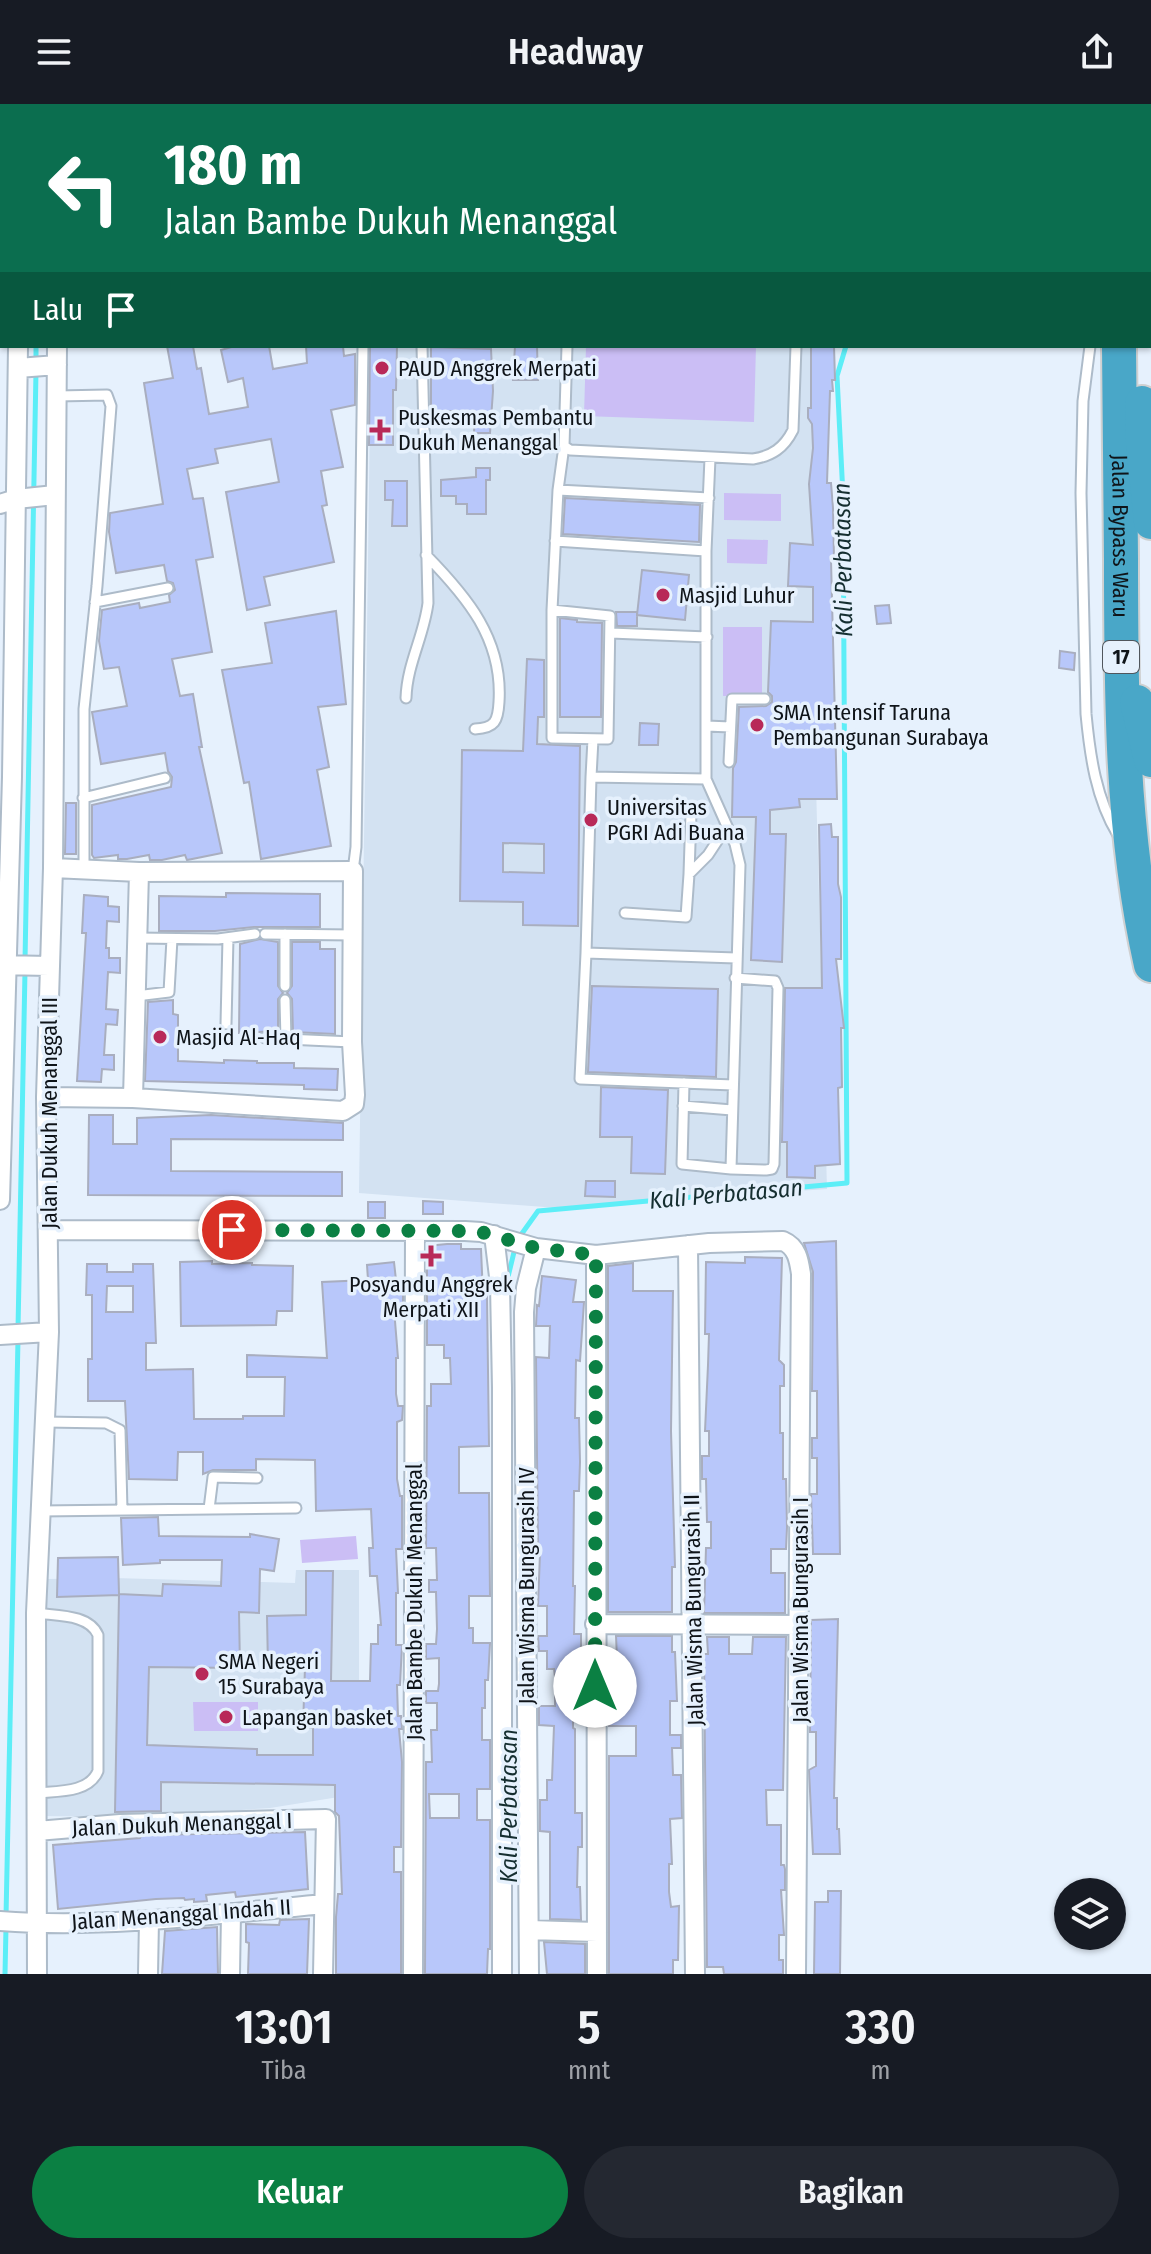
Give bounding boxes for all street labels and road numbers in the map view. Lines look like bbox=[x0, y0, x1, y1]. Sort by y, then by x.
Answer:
street label: Jalan Bypass Waru bbox=[1106, 454, 1134, 618]
road number: 17 bbox=[1103, 641, 1139, 673]
street label: Jalan Dukuh Menanggal III bbox=[36, 997, 63, 1229]
street label: Jalan Bambe Dukuh Menanggal bbox=[401, 1463, 428, 1741]
street label: Jalan Wisma Bungurasih IV bbox=[513, 1467, 540, 1705]
street label: Jalan Wisma Bungurasih II bbox=[678, 1494, 709, 1726]
street label: Jalan Wisma Bungurasih I bbox=[787, 1497, 814, 1723]
street label: Jalan Dukuh Menanggal I bbox=[71, 1807, 293, 1842]
street label: Jalan Menanggal Indah II bbox=[70, 1893, 292, 1936]

